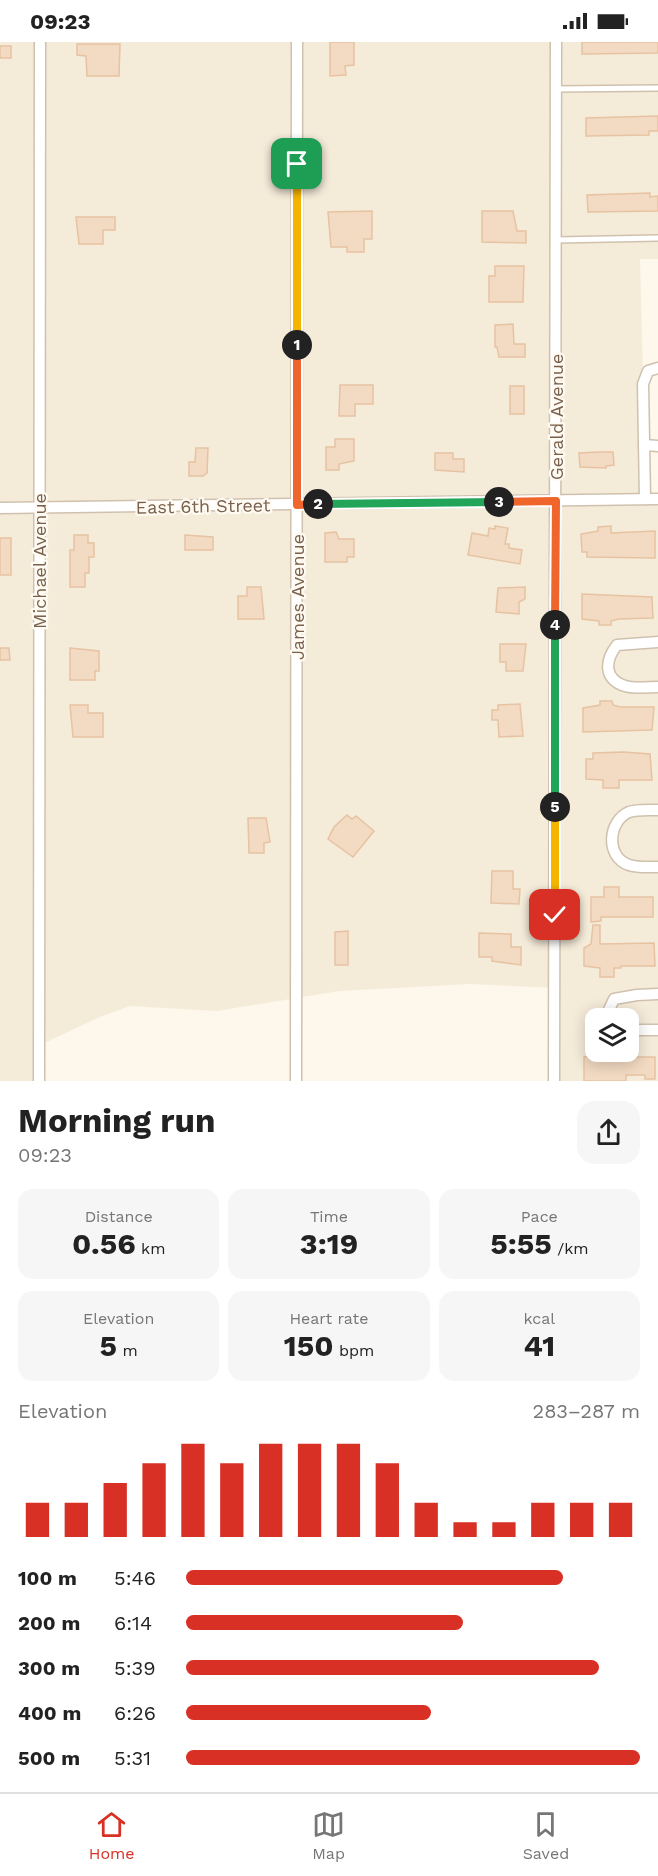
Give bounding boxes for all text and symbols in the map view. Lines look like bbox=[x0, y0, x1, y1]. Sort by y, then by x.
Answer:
text: 09:23 bbox=[30, 9, 91, 34]
pin bbox=[271, 138, 322, 189]
icon: arrive bbox=[280, 147, 313, 180]
pin: 1 bbox=[282, 330, 312, 360]
text: 1 bbox=[294, 335, 300, 354]
street label: Gerald Avenue bbox=[546, 354, 567, 480]
pin: 3 bbox=[484, 487, 514, 517]
pin: 2 bbox=[303, 489, 333, 519]
text: 3 bbox=[494, 492, 504, 511]
street label: Michael Avenue bbox=[29, 493, 50, 629]
street label: East 6th Street bbox=[135, 494, 271, 518]
text: 2 bbox=[313, 494, 323, 513]
street label: James Avenue bbox=[287, 534, 308, 660]
pin: 4 bbox=[540, 610, 570, 640]
text: 4 bbox=[550, 615, 560, 634]
pin: 5 bbox=[540, 792, 570, 822]
text: 5 bbox=[550, 797, 560, 816]
pin bbox=[529, 889, 580, 940]
icon: check bbox=[538, 898, 571, 931]
map controls bbox=[585, 1008, 639, 1062]
button: layers bbox=[585, 1008, 639, 1062]
text: Morning run bbox=[18, 1101, 215, 1140]
button: share bbox=[577, 1101, 640, 1164]
text: 09:23 bbox=[18, 1143, 72, 1167]
text: Distance bbox=[85, 1207, 153, 1226]
text: Time bbox=[310, 1207, 348, 1226]
text: Pace bbox=[521, 1207, 558, 1226]
text: 0.56 bbox=[72, 1226, 136, 1261]
text: 3:19 bbox=[300, 1226, 358, 1261]
text: 5:55 bbox=[490, 1226, 552, 1261]
text: km bbox=[136, 1239, 165, 1258]
text: /km bbox=[552, 1239, 588, 1258]
text: Elevation bbox=[83, 1309, 154, 1328]
text: Heart rate bbox=[289, 1309, 369, 1328]
text: kcal bbox=[523, 1309, 555, 1328]
text: 5 bbox=[100, 1328, 117, 1363]
text: 150 bbox=[284, 1328, 333, 1363]
text: 41 bbox=[524, 1328, 555, 1363]
text: m bbox=[117, 1341, 138, 1360]
text: bpm bbox=[333, 1341, 374, 1360]
text: Elevation bbox=[18, 1399, 107, 1423]
text: 283–287 m bbox=[533, 1399, 640, 1423]
text: 100 m bbox=[18, 1566, 77, 1590]
text: 5:46 bbox=[114, 1566, 156, 1590]
text: 200 m bbox=[18, 1611, 80, 1635]
text: 6:14 bbox=[114, 1611, 152, 1635]
text: 300 m bbox=[18, 1656, 80, 1680]
text: 5:39 bbox=[114, 1656, 156, 1680]
text: 400 m bbox=[18, 1701, 81, 1725]
text: 6:26 bbox=[114, 1701, 156, 1725]
text: 500 m bbox=[18, 1746, 80, 1770]
text: 5:31 bbox=[114, 1746, 151, 1770]
tab: Home bbox=[89, 1808, 135, 1863]
tab: Map bbox=[312, 1808, 345, 1863]
tab: Saved bbox=[523, 1808, 569, 1863]

